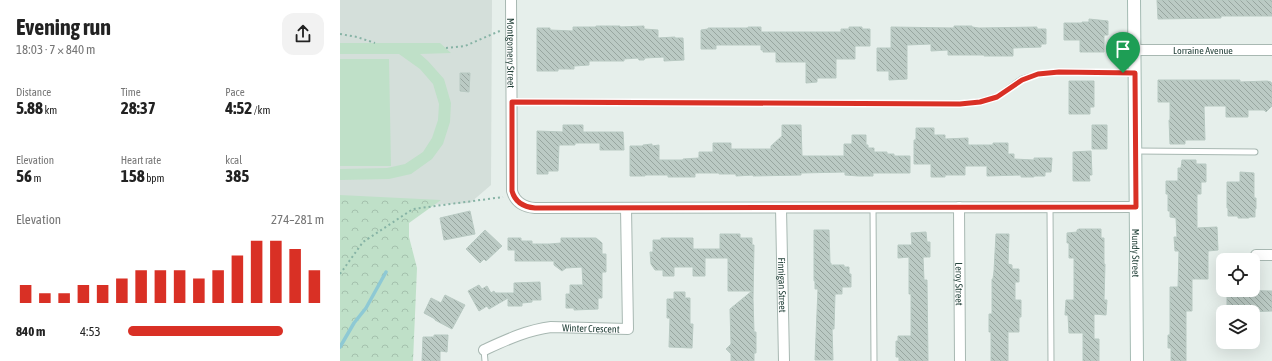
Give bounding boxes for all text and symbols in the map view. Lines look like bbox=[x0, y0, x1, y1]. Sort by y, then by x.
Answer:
button: share bbox=[282, 13, 324, 55]
text: Evening run bbox=[16, 14, 111, 40]
street label: Montgomery Street bbox=[506, 18, 517, 88]
pin bbox=[1106, 32, 1140, 73]
icon: arrive bbox=[1112, 38, 1134, 60]
text: 18:03 · 7 × 840 m bbox=[16, 42, 95, 57]
street label: Lorraine Avenue bbox=[1173, 45, 1233, 56]
text: Distance bbox=[16, 86, 51, 98]
text: Time bbox=[121, 86, 141, 98]
text: Pace bbox=[225, 86, 245, 98]
text: 5.88 bbox=[16, 98, 43, 118]
text: 28:37 bbox=[121, 98, 156, 118]
text: 4:52 bbox=[225, 98, 252, 118]
text: km bbox=[43, 104, 57, 116]
text: /km bbox=[252, 104, 270, 116]
text: Elevation bbox=[16, 154, 54, 166]
text: Heart rate bbox=[121, 154, 161, 166]
text: kcal bbox=[225, 154, 242, 166]
text: 56 bbox=[16, 166, 32, 186]
text: 158 bbox=[121, 166, 145, 186]
text: 385 bbox=[225, 166, 249, 186]
text: m bbox=[32, 172, 41, 184]
text: bpm bbox=[145, 172, 165, 184]
text: Elevation bbox=[16, 212, 61, 227]
text: 274–281 m bbox=[271, 212, 324, 227]
street label: Mundy Street bbox=[1130, 229, 1142, 277]
map controls bbox=[1216, 253, 1260, 349]
button: locate bbox=[1216, 253, 1260, 297]
street label: Finnigan Street bbox=[776, 257, 789, 313]
street label: Leroy Street bbox=[954, 262, 965, 306]
button: layers bbox=[1216, 305, 1260, 349]
street label: Winter Crescent bbox=[562, 322, 620, 334]
text: 840 m bbox=[16, 324, 45, 339]
text: 4:53 bbox=[80, 324, 101, 339]

